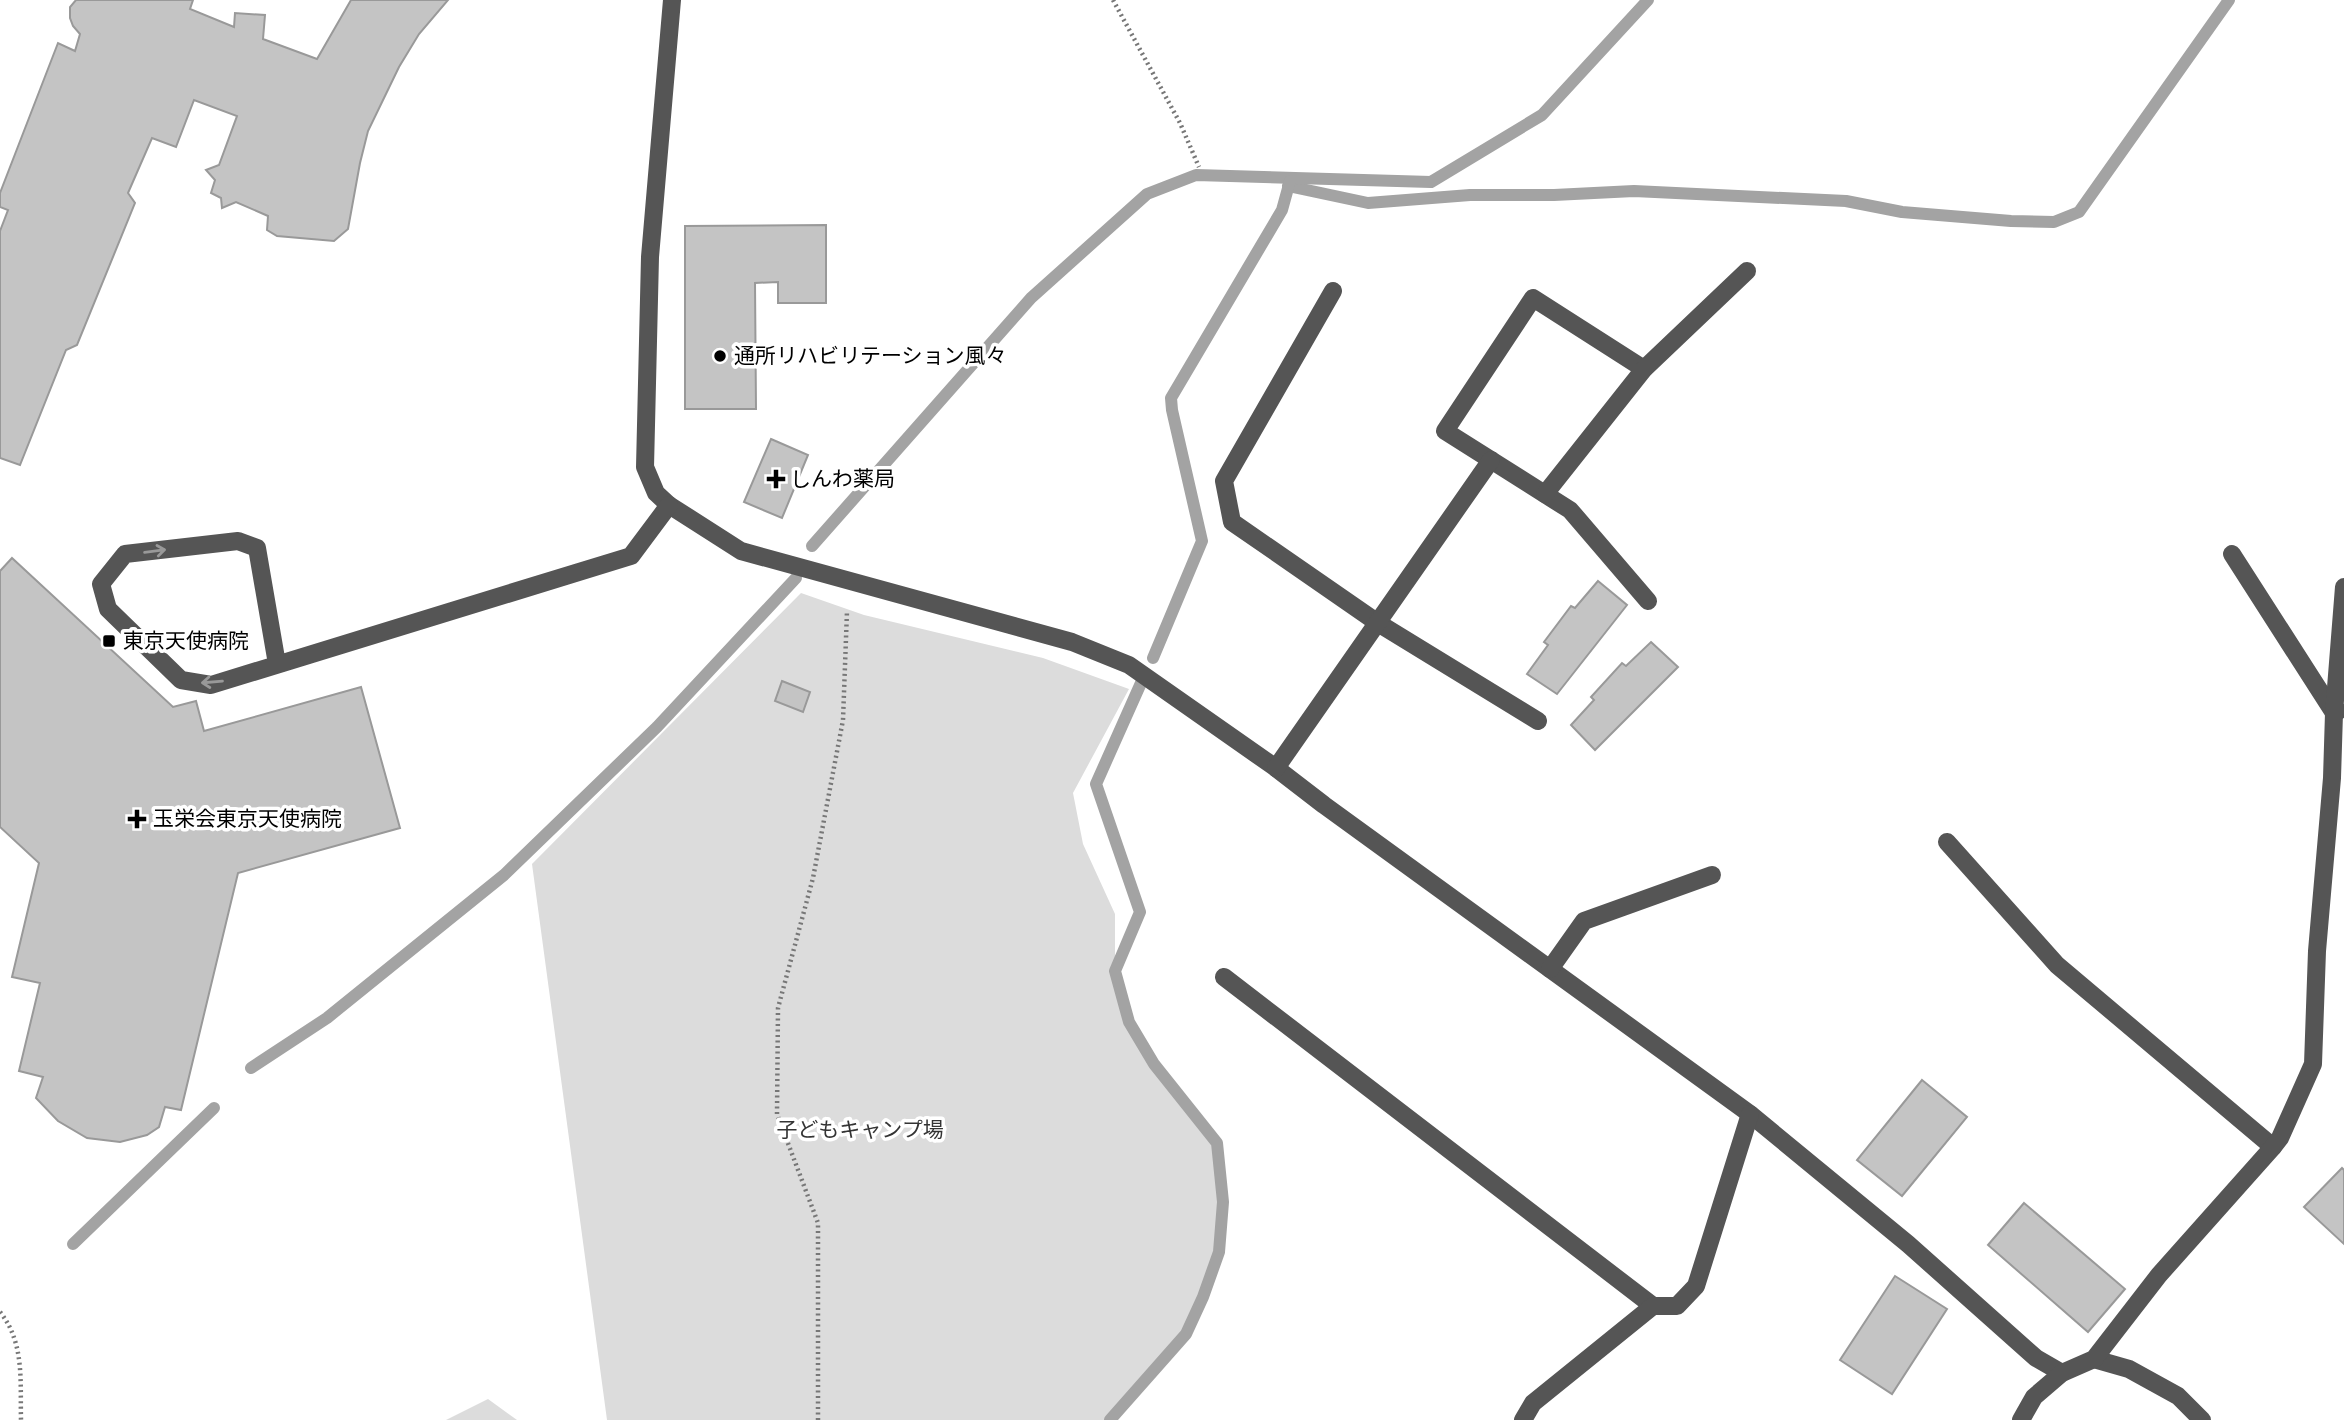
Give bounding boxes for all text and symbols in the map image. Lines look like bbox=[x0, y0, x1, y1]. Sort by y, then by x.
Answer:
place label: 通所リハビリテーション風々 bbox=[734, 342, 1007, 369]
marker: 通所リハビリテーション風々 bbox=[712, 348, 728, 364]
place label: しんわ薬局 bbox=[790, 465, 895, 492]
marker: しんわ薬局 bbox=[768, 471, 784, 487]
one-way arrow bbox=[143, 544, 166, 557]
place label: 東京天使病院 bbox=[123, 627, 249, 654]
marker: 東京天使病院 bbox=[101, 633, 117, 649]
one-way arrow bbox=[201, 676, 224, 689]
place label: 玉栄会東京天使病院 bbox=[153, 805, 342, 832]
marker: 玉栄会東京天使病院 bbox=[127, 809, 147, 829]
park label: 子どもキャンプ場 bbox=[776, 1116, 944, 1143]

